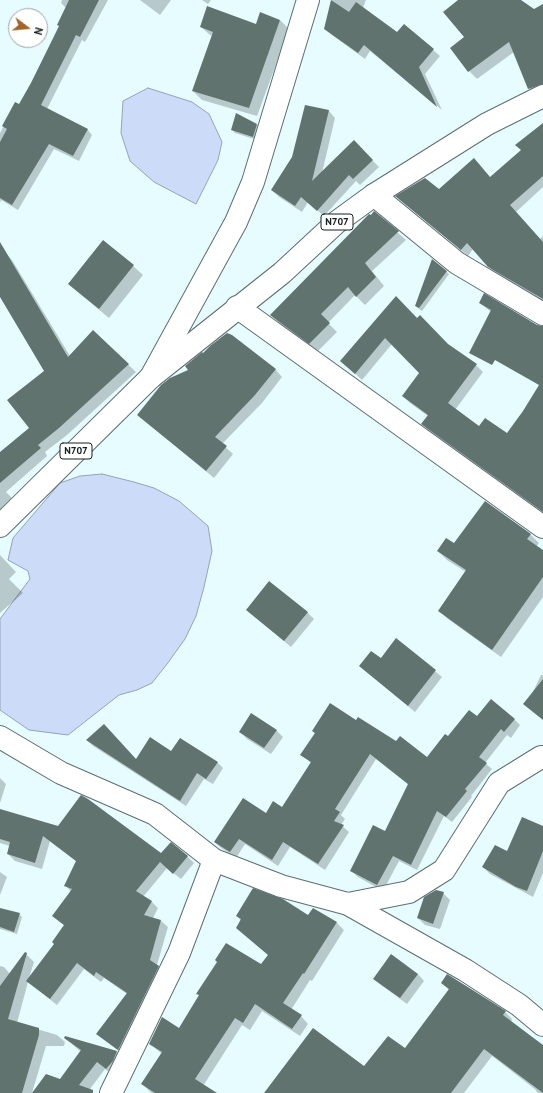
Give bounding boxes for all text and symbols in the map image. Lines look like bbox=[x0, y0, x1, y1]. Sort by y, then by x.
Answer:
north arrow bbox=[8, 8, 48, 48]
text: N bbox=[31, 26, 46, 36]
road number: N707 bbox=[321, 214, 353, 230]
road number: N707 bbox=[60, 443, 92, 459]

